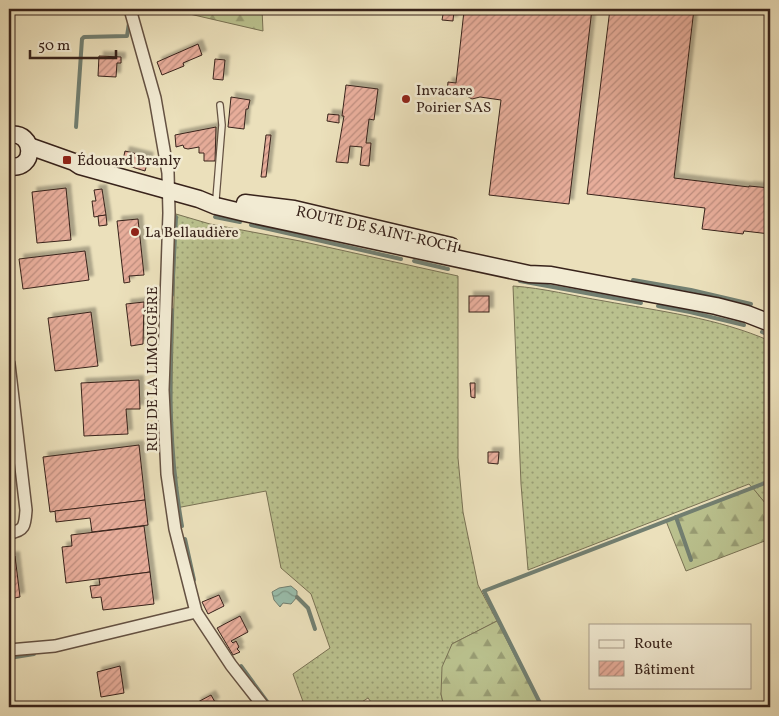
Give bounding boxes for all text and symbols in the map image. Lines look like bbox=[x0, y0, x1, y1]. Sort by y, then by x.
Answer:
scale bar bbox=[30, 28, 116, 60]
text: 50 m bbox=[38, 36, 70, 57]
place label: Invacare Poirier SAS bbox=[416, 81, 491, 119]
marker: Invacare Poirier SAS bbox=[400, 93, 412, 105]
place label: Édouard Branly bbox=[77, 151, 181, 172]
marker: Édouard Branly bbox=[61, 154, 73, 166]
street label: ROUTE DE SAINT-ROCH bbox=[294, 202, 460, 259]
place label: La Bellaudière bbox=[145, 223, 239, 244]
marker: La Bellaudière bbox=[129, 226, 141, 238]
street label: RUE DE LA LIMOUGÈRE bbox=[143, 286, 164, 452]
legend bbox=[589, 624, 752, 688]
text: Route bbox=[634, 634, 673, 655]
text: Bâtiment bbox=[634, 660, 695, 681]

